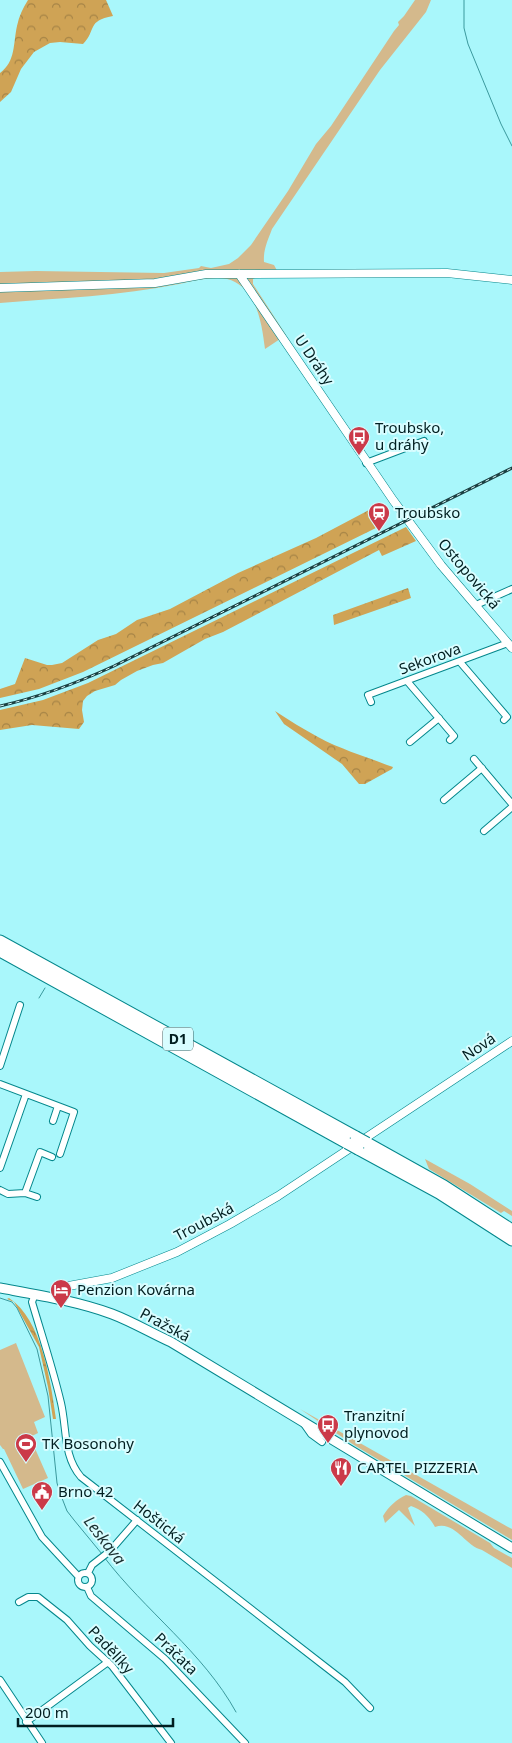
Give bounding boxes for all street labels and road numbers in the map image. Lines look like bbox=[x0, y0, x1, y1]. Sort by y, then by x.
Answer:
street label: U Dráhy bbox=[291, 330, 339, 389]
street label: Ostopovická bbox=[434, 534, 505, 613]
street label: Sekorova bbox=[396, 638, 463, 678]
road number: D1 bbox=[163, 1028, 193, 1050]
street label: Nová bbox=[458, 1028, 499, 1065]
street label: Troubská bbox=[170, 1197, 237, 1245]
street label: Pražská bbox=[137, 1303, 194, 1346]
street label: Hoštická bbox=[130, 1495, 190, 1548]
street label: Padělíky bbox=[84, 1621, 139, 1678]
street label: Práčata bbox=[151, 1628, 203, 1679]

